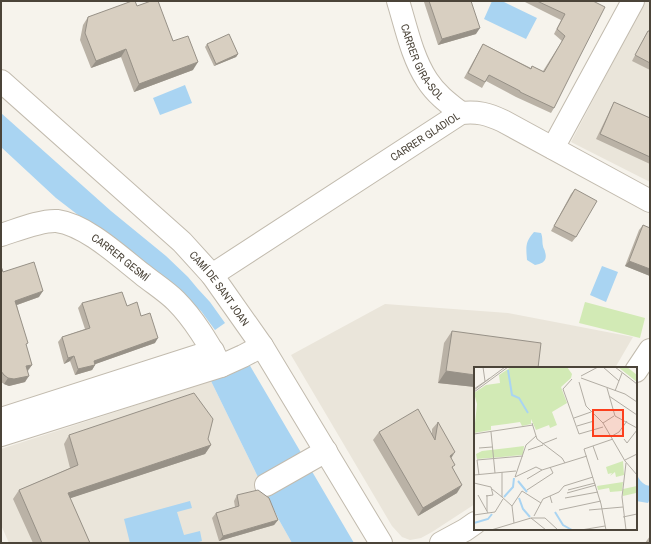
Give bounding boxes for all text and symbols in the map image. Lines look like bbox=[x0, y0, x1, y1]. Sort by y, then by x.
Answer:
street label: CARRER GIRA-SOL bbox=[398, 22, 447, 103]
street label: CARRER GLADIOL bbox=[388, 109, 462, 164]
street label: CARRER GESMÍ bbox=[89, 230, 153, 285]
street label: CAMÍ DE SANT JOAN bbox=[187, 248, 253, 329]
inset map bbox=[474, 367, 637, 530]

